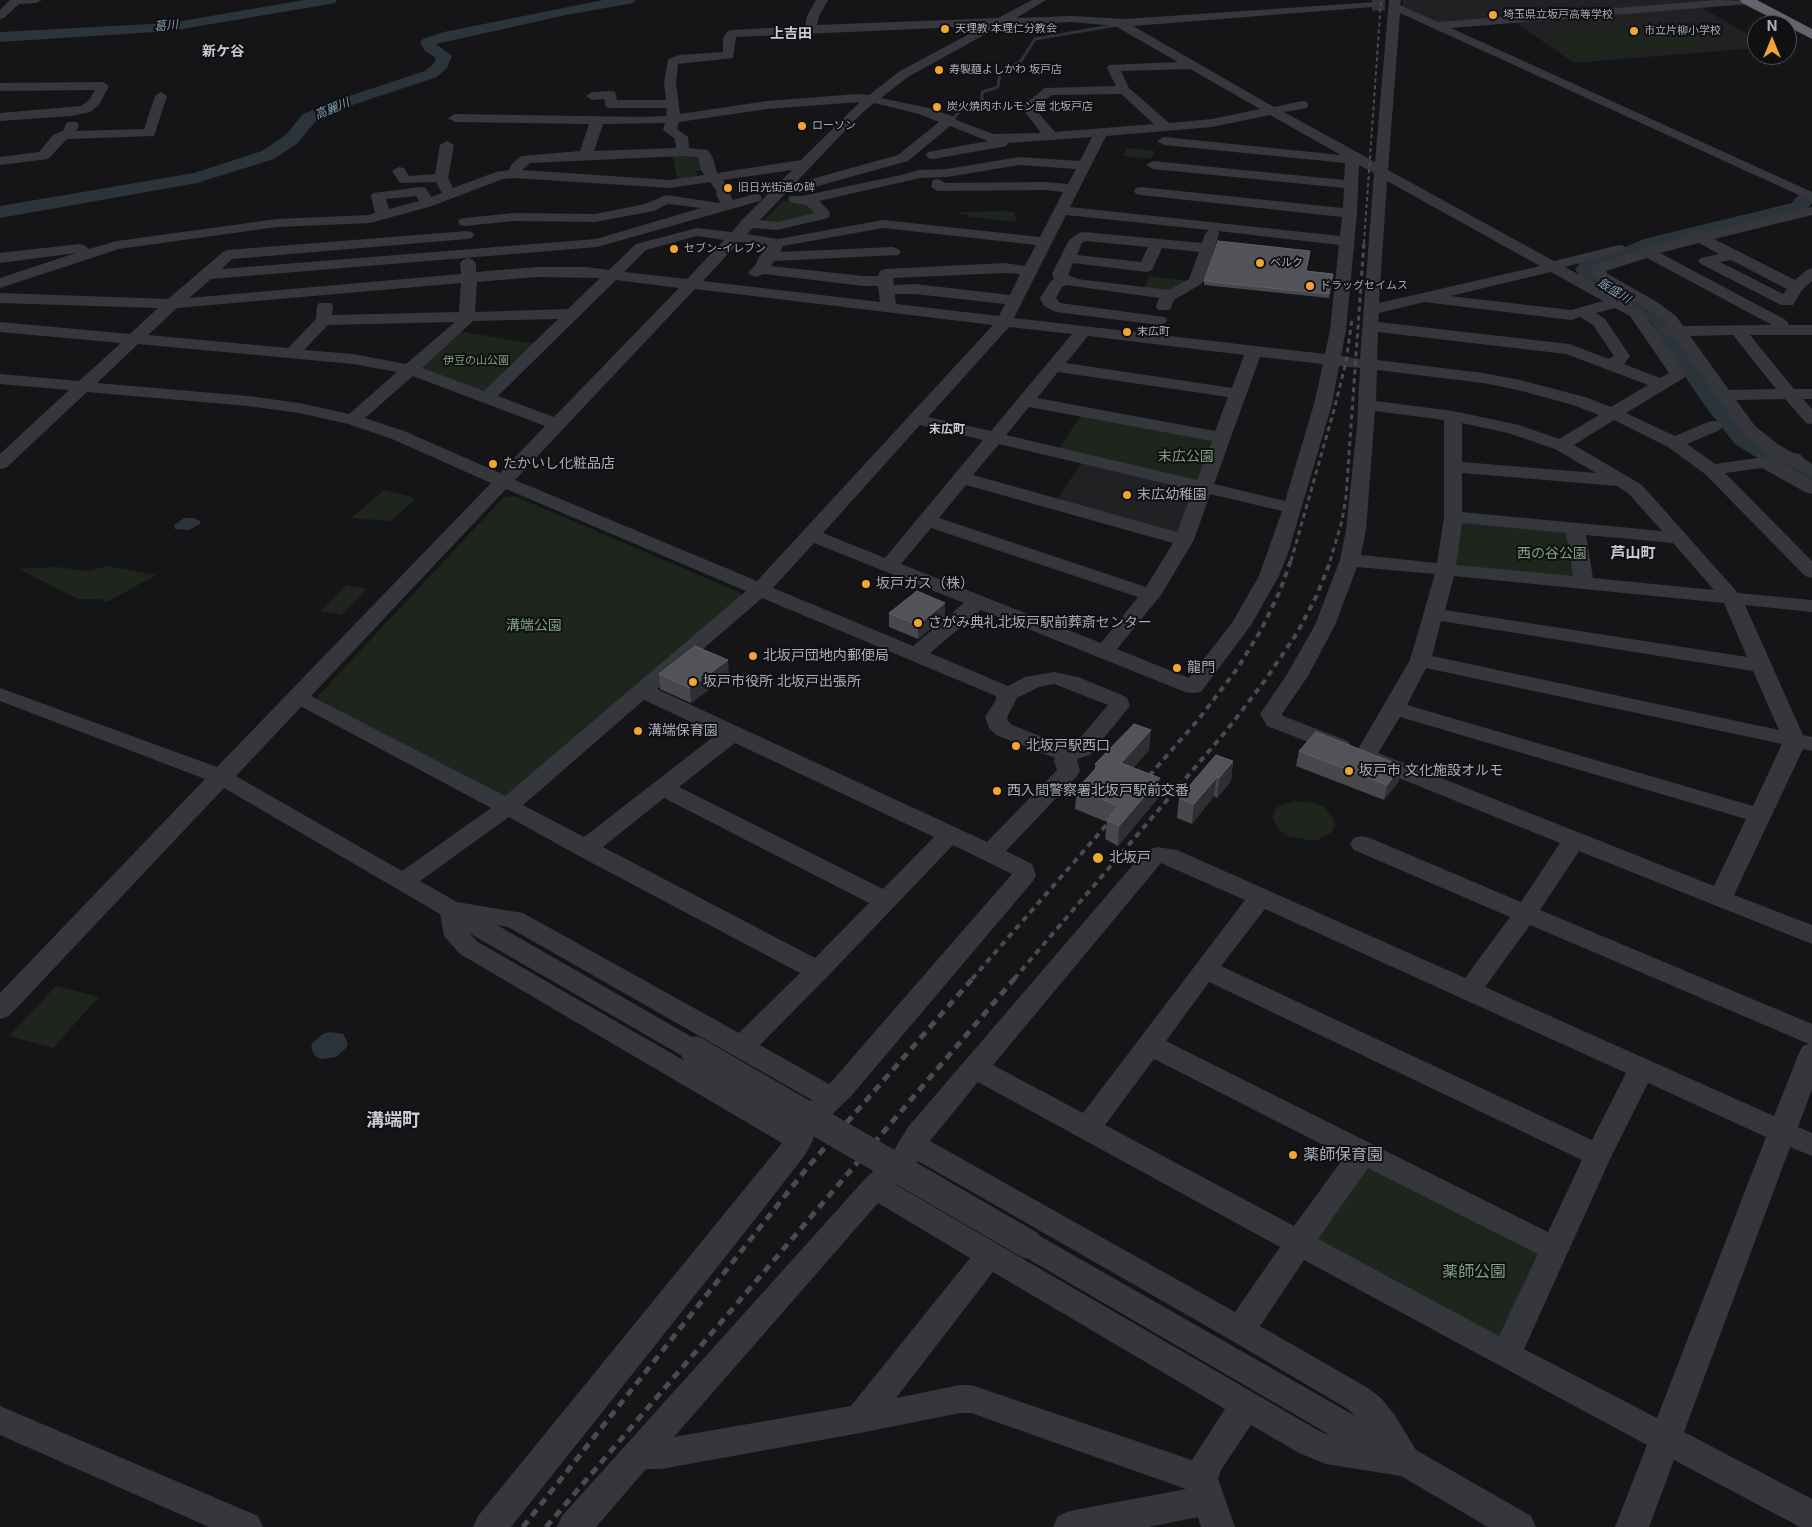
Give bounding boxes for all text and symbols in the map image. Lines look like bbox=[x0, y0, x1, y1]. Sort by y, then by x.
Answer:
place label: 埼玉県立坂戸高等学校 bbox=[1503, 8, 1613, 22]
marker: 埼玉県立坂戸高等学校 bbox=[1487, 9, 1499, 21]
north arrow bbox=[1747, 15, 1797, 65]
text: N bbox=[1767, 17, 1777, 34]
water label: 葛川 bbox=[153, 18, 179, 34]
place label: 天理教 本理仁分教会 bbox=[955, 22, 1057, 36]
marker: 天理教 本理仁分教会 bbox=[939, 23, 951, 35]
place label: 市立片柳小学校 bbox=[1644, 24, 1721, 38]
marker: 市立片柳小学校 bbox=[1628, 25, 1640, 37]
district label: 上吉田 bbox=[770, 26, 812, 42]
district label: 新ケ谷 bbox=[202, 44, 244, 60]
place label: 寿製麺よしかわ 坂戸店 bbox=[949, 63, 1062, 77]
marker: 寿製麺よしかわ 坂戸店 bbox=[933, 64, 945, 76]
water label: 高麗川 bbox=[313, 95, 351, 123]
place label: 炭火焼肉ホルモン屋 北坂戸店 bbox=[947, 100, 1093, 114]
marker: 炭火焼肉ホルモン屋 北坂戸店 bbox=[931, 101, 943, 113]
place label: ローソン bbox=[812, 119, 856, 133]
marker: ローソン bbox=[796, 120, 808, 132]
place label: 旧日光街道の碑 bbox=[738, 181, 815, 195]
marker: 旧日光街道の碑 bbox=[722, 182, 734, 194]
place label: セブン-イレブン bbox=[684, 242, 766, 256]
marker: セブン-イレブン bbox=[668, 243, 680, 255]
place label: ベルク bbox=[1270, 256, 1303, 270]
marker: ベルク bbox=[1254, 257, 1266, 269]
water label: 飯盛川 bbox=[1595, 276, 1633, 306]
place label: ドラッグセイムス bbox=[1320, 279, 1408, 293]
marker: ドラッグセイムス bbox=[1304, 280, 1316, 292]
place label: 末広町 bbox=[1137, 325, 1170, 339]
marker: 末広町 bbox=[1121, 326, 1133, 338]
park label: 伊豆の山公園 bbox=[443, 354, 509, 368]
district label: 末広町 bbox=[929, 422, 965, 436]
park label: 末広公園 bbox=[1158, 449, 1214, 465]
place label: たかいし化粧品店 bbox=[503, 456, 615, 472]
marker: たかいし化粧品店 bbox=[487, 458, 499, 470]
place label: 末広幼稚園 bbox=[1137, 487, 1207, 503]
marker: 末広幼稚園 bbox=[1121, 489, 1133, 501]
district label: 芦山町 bbox=[1611, 544, 1655, 562]
park label: 西の谷公園 bbox=[1517, 546, 1587, 562]
place label: 坂戸ガス（株） bbox=[876, 576, 974, 592]
marker: 坂戸ガス（株） bbox=[860, 578, 872, 590]
place label: さがみ典礼北坂戸駅前葬斎センター bbox=[928, 615, 1152, 631]
marker: さがみ典礼北坂戸駅前葬斎センター bbox=[912, 617, 924, 629]
park label: 溝端公園 bbox=[506, 618, 562, 634]
place label: 北坂戸団地内郵便局 bbox=[763, 648, 889, 664]
marker: 北坂戸団地内郵便局 bbox=[747, 650, 759, 662]
place label: 龍門 bbox=[1187, 660, 1215, 676]
marker: 龍門 bbox=[1171, 662, 1183, 674]
place label: 坂戸市役所 北坂戸出張所 bbox=[703, 674, 861, 690]
marker: 坂戸市役所 北坂戸出張所 bbox=[687, 676, 699, 688]
place label: 溝端保育園 bbox=[648, 723, 718, 739]
marker: 溝端保育園 bbox=[632, 725, 644, 737]
place label: 北坂戸駅西口 bbox=[1026, 738, 1110, 754]
marker: 北坂戸駅西口 bbox=[1010, 740, 1022, 752]
place label: 坂戸市 文化施設オルモ bbox=[1359, 763, 1503, 779]
marker: 坂戸市 文化施設オルモ bbox=[1343, 765, 1355, 777]
place label: 西入間警察署北坂戸駅前交番 bbox=[1007, 783, 1189, 799]
marker: 西入間警察署北坂戸駅前交番 bbox=[991, 785, 1003, 797]
place label: 北坂戸 bbox=[1109, 850, 1151, 866]
marker: 北坂戸 bbox=[1091, 851, 1105, 865]
district label: 溝端町 bbox=[366, 1110, 420, 1132]
place label: 薬師保育園 bbox=[1303, 1145, 1383, 1165]
marker: 薬師保育園 bbox=[1287, 1149, 1299, 1161]
park label: 薬師公園 bbox=[1442, 1262, 1506, 1282]

